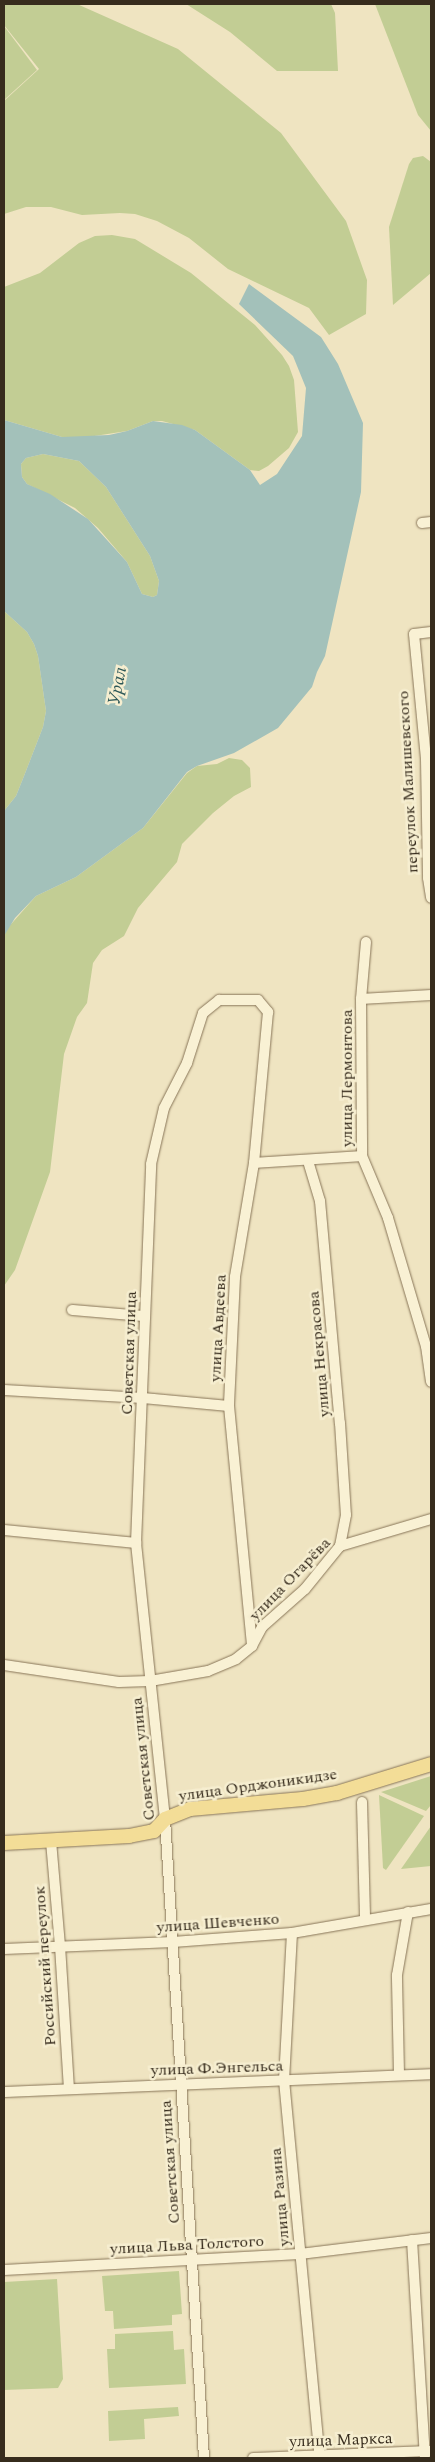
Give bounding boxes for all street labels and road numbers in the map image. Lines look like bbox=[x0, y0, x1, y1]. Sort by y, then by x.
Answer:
street label: переулок Малишевского bbox=[394, 690, 422, 874]
street label: улица Лермонтова bbox=[337, 1009, 357, 1147]
street label: улица Авдеева bbox=[206, 1274, 230, 1382]
street label: улица Некрасова bbox=[304, 1290, 334, 1418]
street label: Советская улица bbox=[117, 1291, 141, 1415]
street label: улица Огарёва bbox=[245, 1533, 335, 1625]
street label: Советская улица bbox=[127, 1696, 159, 1822]
street label: улица Орджоникидзе bbox=[178, 1764, 338, 1806]
street label: Российский переулок bbox=[30, 1885, 60, 2047]
street label: улица Шевченко bbox=[156, 1909, 280, 1937]
street label: улица Ф.Энгельса bbox=[150, 2056, 284, 2080]
street label: Советская улица bbox=[156, 2100, 184, 2224]
street label: улица Разина bbox=[266, 2147, 294, 2247]
street label: улица Льва Толстого bbox=[110, 2231, 264, 2259]
street label: улица Маркса bbox=[289, 2429, 393, 2451]

